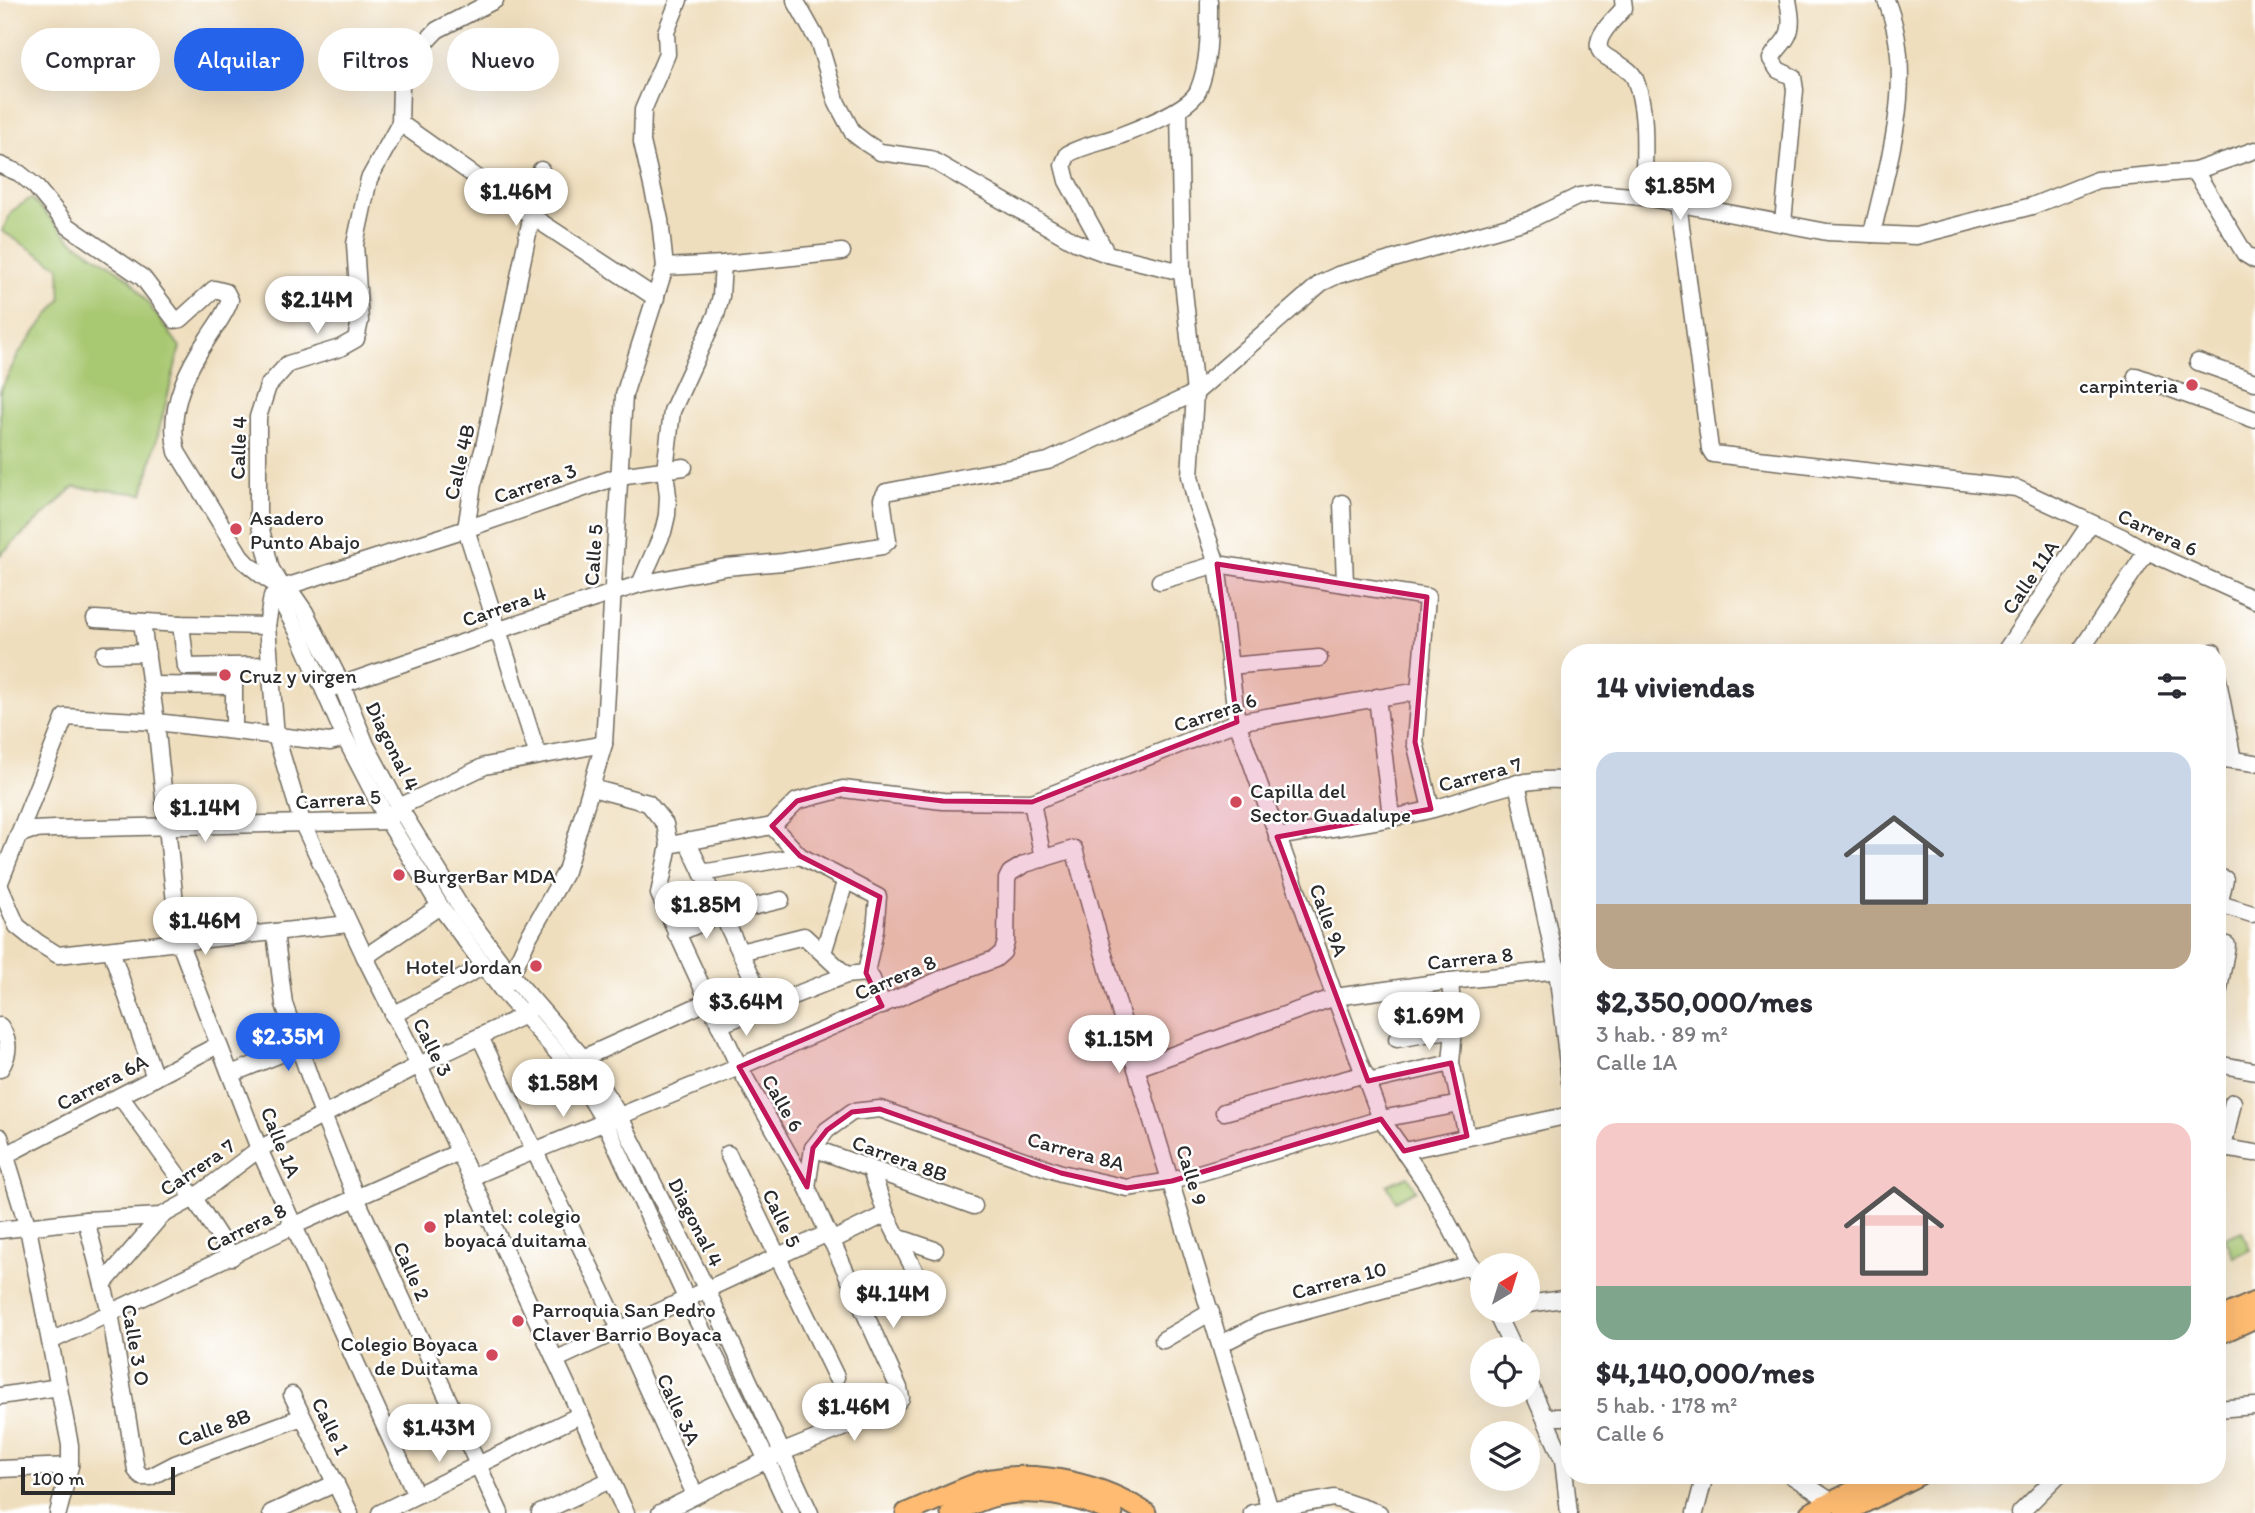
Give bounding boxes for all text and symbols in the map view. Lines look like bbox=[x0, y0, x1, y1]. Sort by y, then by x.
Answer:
chip: Comprar bbox=[21, 28, 160, 91]
chip: Alquilar bbox=[174, 28, 304, 91]
chip: Filtros bbox=[318, 28, 433, 91]
chip: Nuevo bbox=[447, 28, 559, 91]
pin: $1.85M bbox=[1623, 162, 1737, 222]
pin: $1.46M bbox=[459, 168, 573, 228]
text: $1.85M bbox=[1645, 171, 1715, 199]
text: $1.46M bbox=[480, 177, 552, 205]
pin: $2.14M bbox=[260, 276, 374, 336]
text: $2.14M bbox=[281, 285, 353, 313]
place label: carpinteria bbox=[2079, 373, 2178, 398]
marker: carpinteria bbox=[2184, 377, 2200, 393]
street label: Calle 4 bbox=[224, 415, 252, 480]
street label: Calle 4B bbox=[438, 422, 480, 502]
street label: Carrera 3 bbox=[490, 457, 580, 509]
street label: Carrera 6 bbox=[2114, 503, 2202, 561]
place label: Asadero Punto Abajo bbox=[250, 505, 360, 554]
marker: Asadero Punto Abajo bbox=[228, 521, 244, 537]
street label: Calle 5 bbox=[578, 523, 608, 587]
street label: Calle 11A bbox=[1996, 535, 2064, 619]
street label: Carrera 4 bbox=[459, 580, 550, 632]
place label: Cruz y virgen bbox=[239, 663, 357, 688]
marker: Cruz y virgen bbox=[217, 667, 233, 683]
icon: filters bbox=[2153, 667, 2191, 705]
text: 14 viviendas bbox=[1596, 668, 1755, 705]
street label: Carrera 6 bbox=[1170, 687, 1260, 737]
street label: Diagonal 4 bbox=[361, 697, 426, 795]
street label: Carrera 7 bbox=[1436, 751, 1524, 797]
place label: Capilla del Sector Guadalupe bbox=[1250, 778, 1411, 827]
pin: $1.14M bbox=[148, 784, 262, 844]
street label: Carrera 5 bbox=[294, 784, 382, 814]
text: $1.14M bbox=[170, 793, 240, 821]
marker: Capilla del Sector Guadalupe bbox=[1228, 794, 1244, 810]
icon: home bbox=[1831, 797, 1957, 923]
place label: BurgerBar MDA bbox=[413, 863, 557, 888]
marker: BurgerBar MDA bbox=[391, 867, 407, 883]
street label: Calle 9A bbox=[1304, 880, 1354, 960]
pin: $1.85M bbox=[649, 881, 763, 941]
text: $1.85M bbox=[671, 890, 741, 918]
pin: $1.46M bbox=[148, 898, 262, 957]
text: $1.46M bbox=[169, 906, 241, 934]
street label: Carrera 8 bbox=[1426, 941, 1514, 975]
street label: Carrera 8 bbox=[850, 949, 940, 1005]
place label: Hotel Jordan bbox=[406, 954, 522, 979]
marker: Hotel Jordan bbox=[528, 958, 544, 974]
pin: $3.64M bbox=[689, 978, 803, 1038]
text: $2,350,000/mes bbox=[1596, 983, 1813, 1020]
text: $3.64M bbox=[709, 987, 783, 1015]
pin: $1.69M bbox=[1372, 992, 1486, 1052]
text: $1.69M bbox=[1394, 1001, 1464, 1029]
street label: Calle 3 bbox=[408, 1013, 458, 1081]
pin: $2.35M bbox=[231, 1014, 345, 1073]
pin: $1.15M bbox=[1062, 1016, 1176, 1075]
text: 3 hab. · 89 m² bbox=[1596, 1020, 1728, 1048]
text: $2.35M bbox=[252, 1022, 324, 1050]
text: $1.15M bbox=[1085, 1024, 1153, 1052]
street label: Carrera 6A bbox=[52, 1048, 152, 1116]
text: Calle 1A bbox=[1596, 1048, 1677, 1076]
pin: $1.58M bbox=[506, 1060, 620, 1119]
text: $1.58M bbox=[528, 1068, 598, 1096]
street label: Calle 6 bbox=[757, 1070, 809, 1136]
street label: Calle 1A bbox=[256, 1103, 307, 1182]
street label: Carrera 8A bbox=[1025, 1126, 1128, 1176]
street label: Carrera 8B bbox=[849, 1129, 951, 1187]
street label: Carrera 7 bbox=[155, 1133, 239, 1201]
street label: Calle 9 bbox=[1171, 1142, 1213, 1208]
icon: home bbox=[1831, 1168, 1957, 1294]
street label: Diagonal 4 bbox=[663, 1173, 729, 1271]
street label: Calle 5 bbox=[757, 1185, 807, 1251]
street label: Carrera 8 bbox=[202, 1197, 290, 1257]
place label: plantel: colegio boyacá duitama bbox=[444, 1203, 587, 1252]
marker: plantel: colegio boyacá duitama bbox=[422, 1219, 438, 1235]
street label: Calle 2 bbox=[388, 1238, 436, 1304]
north arrow bbox=[1470, 1253, 1540, 1323]
map controls bbox=[1470, 1253, 1540, 1491]
street label: Carrera 10 bbox=[1289, 1255, 1389, 1305]
pin: $4.14M bbox=[836, 1270, 950, 1330]
text: $4.14M bbox=[856, 1279, 930, 1307]
place label: Parroquia San Pedro Claver Barrio Boyaca bbox=[532, 1297, 722, 1346]
street label: Calle 3 O bbox=[117, 1302, 155, 1388]
marker: Parroquia San Pedro Claver Barrio Boyaca bbox=[510, 1313, 526, 1329]
place label: Colegio Boyaca de Duitama bbox=[340, 1331, 478, 1380]
button: locate bbox=[1470, 1337, 1540, 1407]
marker: Colegio Boyaca de Duitama bbox=[484, 1347, 500, 1363]
text: $4,140,000/mes bbox=[1596, 1354, 1815, 1391]
street label: Calle 3A bbox=[652, 1369, 707, 1449]
pin: $1.46M bbox=[797, 1384, 911, 1443]
text: 5 hab. · 178 m² bbox=[1596, 1391, 1737, 1419]
text: $1.46M bbox=[818, 1392, 890, 1420]
street label: Calle 1 bbox=[306, 1393, 356, 1459]
street label: Calle 8B bbox=[174, 1402, 254, 1452]
pin: $1.43M bbox=[382, 1404, 496, 1464]
text: $1.43M bbox=[403, 1413, 475, 1441]
text: Calle 6 bbox=[1596, 1419, 1664, 1447]
button: layers bbox=[1470, 1421, 1540, 1491]
scale bar bbox=[21, 1464, 175, 1496]
text: 100 m bbox=[32, 1467, 84, 1490]

